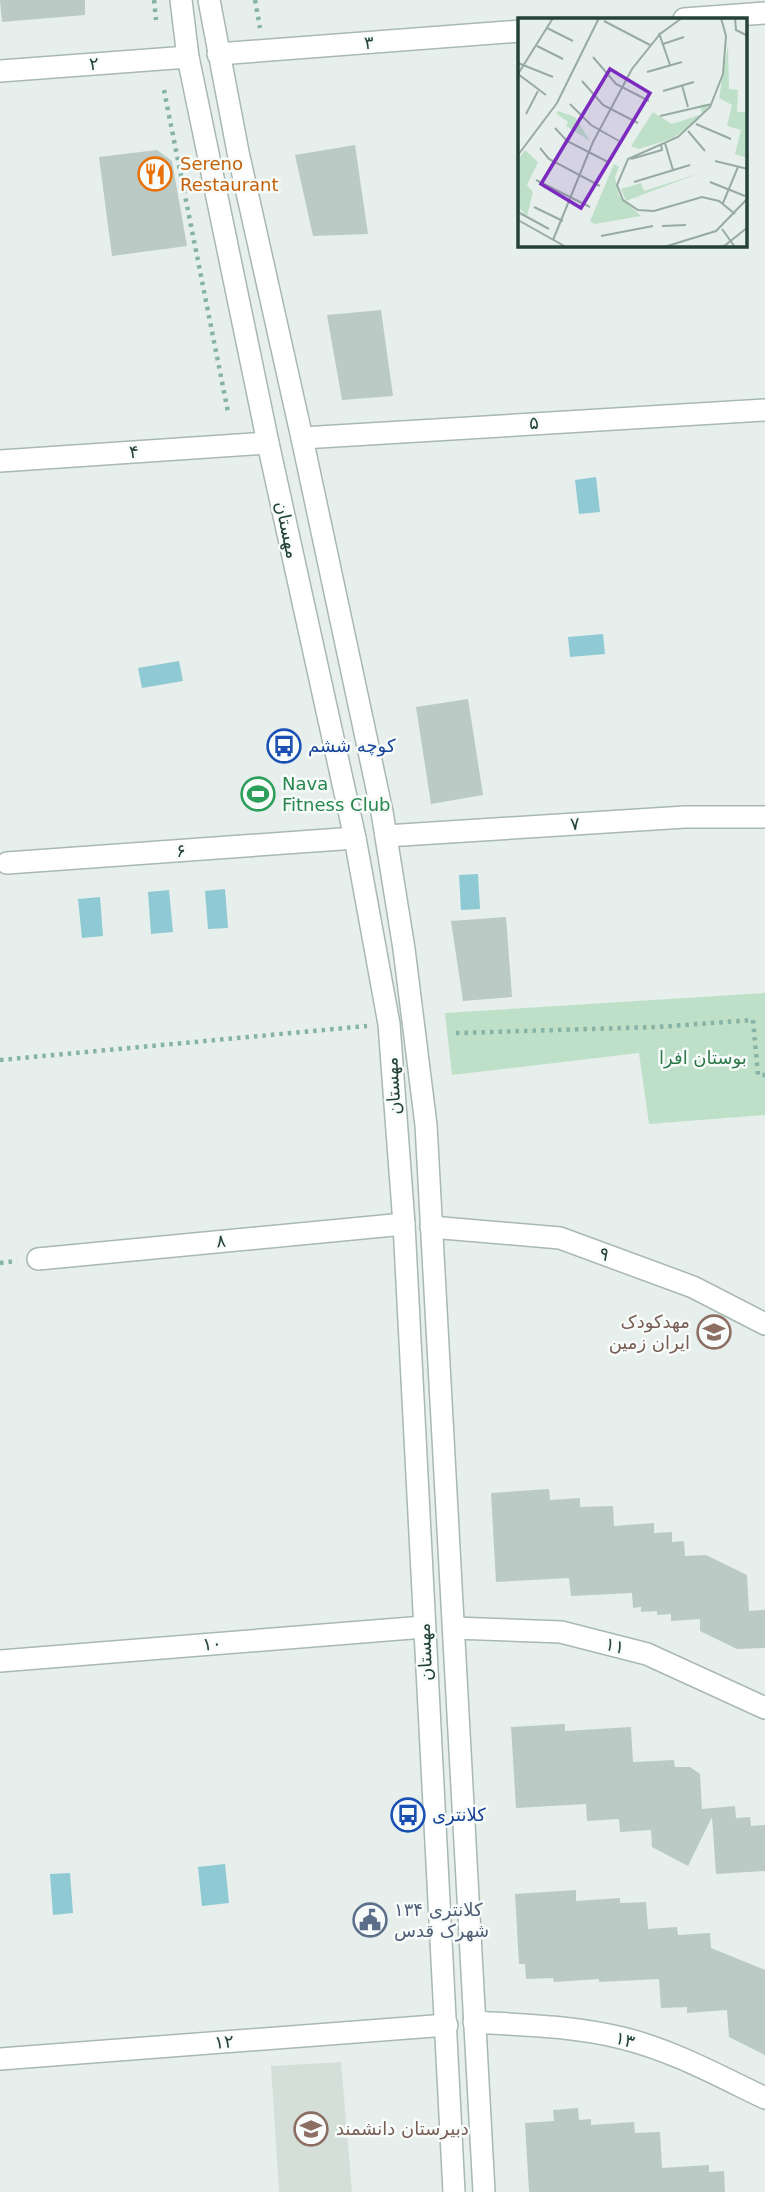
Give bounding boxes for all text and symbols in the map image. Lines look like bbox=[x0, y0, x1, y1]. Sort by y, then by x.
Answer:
inset map bbox=[518, 18, 748, 247]
street label: ۳ bbox=[363, 32, 375, 53]
street label: ۲ bbox=[88, 53, 100, 74]
place label: Sereno Restaurant bbox=[180, 153, 279, 195]
restaurant icon: Sereno Restaurant bbox=[136, 155, 174, 193]
street label: ۵ bbox=[528, 412, 540, 433]
street label: ۴ bbox=[128, 441, 140, 462]
street label: مهستان bbox=[270, 499, 304, 561]
bus stop icon: کوچه ششم bbox=[265, 727, 303, 765]
place label: کوچه ششم bbox=[308, 735, 396, 757]
place label: Nava Fitness Club bbox=[282, 773, 390, 815]
sports icon: Nava Fitness Club bbox=[239, 775, 277, 813]
street label: ۷ bbox=[569, 813, 581, 834]
street label: ۶ bbox=[175, 840, 187, 861]
park label: بوستان افرا bbox=[659, 1047, 747, 1069]
street label: مهستان bbox=[380, 1056, 406, 1116]
street label: ۸ bbox=[215, 1230, 227, 1251]
street label: ۹ bbox=[596, 1242, 612, 1265]
place label: مهدکودک ایران زمین bbox=[609, 1311, 690, 1354]
school or university icon: مهدکودک ایران زمین bbox=[695, 1313, 733, 1351]
street label: مهستان bbox=[412, 1622, 438, 1682]
street label: ۱۰ bbox=[201, 1632, 223, 1655]
street label: ۱۱ bbox=[603, 1633, 627, 1658]
bus stop icon: کلانتری bbox=[389, 1796, 427, 1834]
place label: کلانتری bbox=[432, 1804, 486, 1826]
place label: کلانتری ۱۳۴ شهرک قدس bbox=[394, 1899, 489, 1942]
public building icon: کلانتری ۱۳۴ شهرک قدس bbox=[351, 1901, 389, 1939]
street label: ۱۳ bbox=[613, 2027, 638, 2052]
street label: ۱۲ bbox=[214, 2030, 234, 2053]
school or university icon: دبیرستان دانشمند bbox=[292, 2110, 330, 2148]
place label: دبیرستان دانشمند bbox=[336, 2118, 469, 2140]

